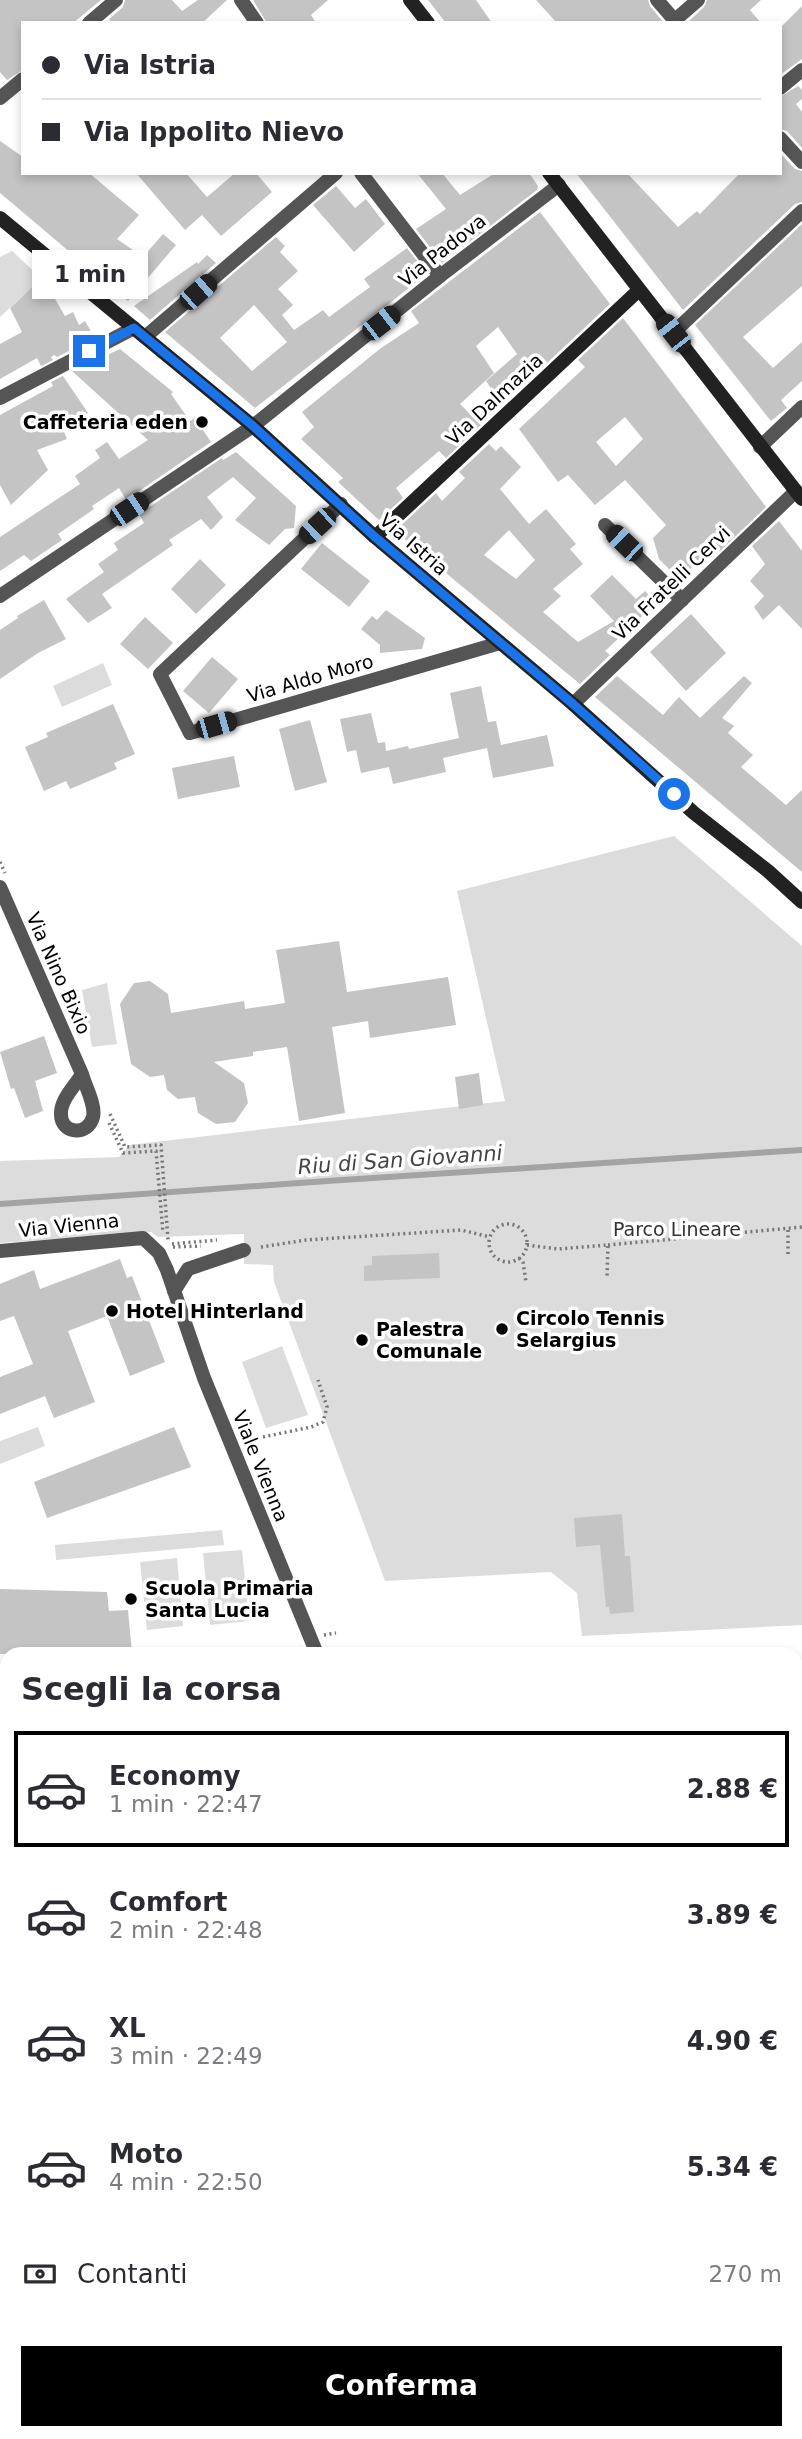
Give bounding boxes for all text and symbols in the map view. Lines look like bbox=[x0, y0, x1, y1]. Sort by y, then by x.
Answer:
text: Via Istria bbox=[84, 50, 216, 80]
text: Via Ippolito Nievo bbox=[84, 117, 344, 147]
street label: Via Padova bbox=[394, 209, 490, 291]
callout: 1 min bbox=[31, 250, 147, 298]
text: 1 min bbox=[54, 261, 126, 287]
car bbox=[176, 270, 221, 314]
car bbox=[358, 302, 405, 344]
car bbox=[652, 310, 695, 356]
route end bbox=[73, 335, 105, 367]
street label: Via Dalmazia bbox=[441, 349, 547, 449]
place label: Caffeteria eden bbox=[23, 411, 188, 433]
marker: Caffeteria eden bbox=[194, 414, 210, 430]
car bbox=[106, 489, 153, 529]
car bbox=[295, 504, 340, 548]
street label: Via Istria bbox=[375, 508, 453, 580]
car bbox=[602, 521, 647, 565]
street label: Via Fratelli Cervi bbox=[608, 521, 734, 645]
street label: Via Aldo Moro bbox=[244, 649, 376, 707]
car bbox=[193, 709, 240, 741]
route start bbox=[658, 778, 690, 810]
street label: Via Nino Bixio bbox=[22, 909, 96, 1037]
water label: Riu di San Giovanni bbox=[297, 1141, 503, 1179]
street label: Via Vienna bbox=[18, 1209, 120, 1241]
park label: Parco Lineare bbox=[613, 1218, 741, 1240]
place label: Hotel Hinterland bbox=[126, 1300, 304, 1322]
marker: Hotel Hinterland bbox=[104, 1303, 120, 1319]
place label: Circolo Tennis Selargius bbox=[516, 1307, 665, 1351]
place label: Palestra Comunale bbox=[376, 1318, 482, 1362]
marker: Circolo Tennis Selargius bbox=[494, 1321, 510, 1337]
marker: Palestra Comunale bbox=[354, 1332, 370, 1348]
street label: Viale Vienna bbox=[229, 1407, 293, 1525]
place label: Scuola Primaria Santa Lucia bbox=[145, 1577, 314, 1621]
marker: Scuola Primaria Santa Lucia bbox=[123, 1591, 139, 1607]
text: Scegli la corsa bbox=[21, 1670, 282, 1708]
icon: car bbox=[25, 1758, 88, 1821]
text: Economy bbox=[109, 1761, 240, 1791]
text: 2.88 € bbox=[687, 1774, 778, 1804]
text: 1 min · 22:47 bbox=[109, 1791, 263, 1817]
icon: car bbox=[25, 1884, 88, 1947]
text: Comfort bbox=[109, 1887, 227, 1917]
text: 3.89 € bbox=[687, 1900, 778, 1930]
text: 2 min · 22:48 bbox=[109, 1917, 263, 1943]
icon: car bbox=[25, 2010, 88, 2073]
text: XL bbox=[109, 2013, 146, 2043]
text: 4.90 € bbox=[687, 2026, 778, 2056]
text: 3 min · 22:49 bbox=[109, 2043, 263, 2069]
icon: car bbox=[25, 2136, 88, 2199]
text: Moto bbox=[109, 2139, 183, 2169]
text: 5.34 € bbox=[687, 2152, 778, 2182]
text: 4 min · 22:50 bbox=[109, 2169, 263, 2195]
icon: cash bbox=[21, 2255, 59, 2293]
text: Contanti bbox=[77, 2259, 188, 2289]
text: 270 m bbox=[708, 2261, 782, 2287]
button: Conferma bbox=[21, 2346, 782, 2426]

